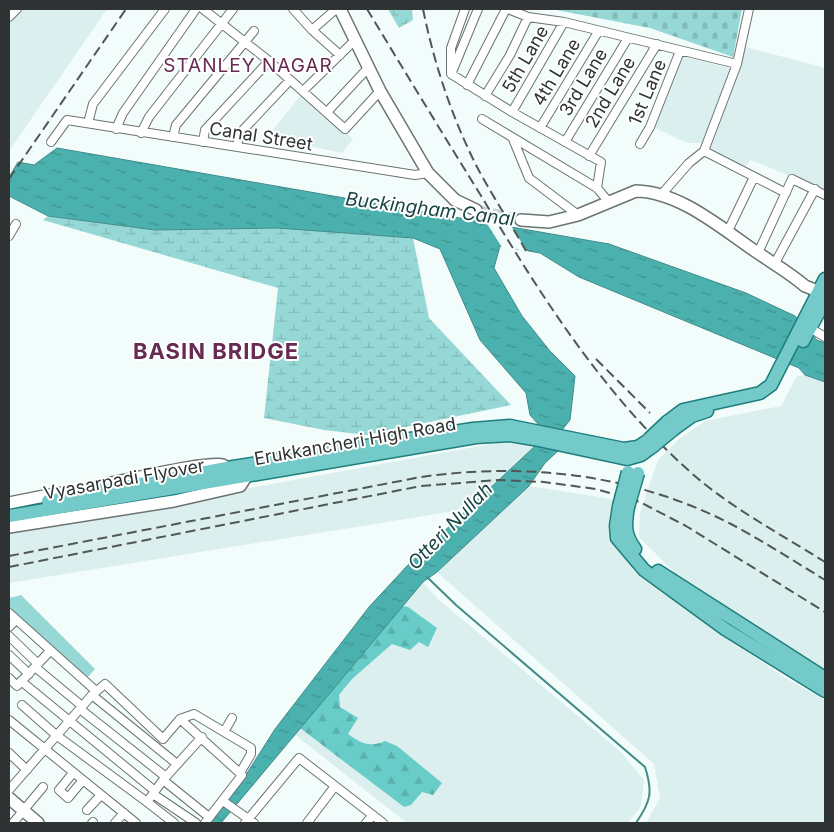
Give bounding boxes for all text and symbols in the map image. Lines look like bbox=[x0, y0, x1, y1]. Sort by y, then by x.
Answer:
street label: 5th Lane bbox=[497, 22, 553, 96]
street label: 4th Lane bbox=[528, 35, 584, 109]
street label: 3rd Lane bbox=[555, 44, 611, 120]
street label: 2nd Lane bbox=[581, 53, 639, 131]
district label: STANLEY NAGAR bbox=[163, 54, 333, 77]
street label: 1st Lane bbox=[624, 56, 670, 128]
street label: Canal Street bbox=[208, 117, 314, 155]
water label: Buckingham Canal bbox=[344, 187, 516, 231]
district label: BASIN BRIDGE bbox=[133, 338, 299, 364]
street label: Erukkancheri High Road bbox=[252, 413, 458, 469]
street label: Vyasarpadi Flyover bbox=[42, 454, 206, 504]
water label: Otteri Nullah bbox=[403, 478, 497, 574]

